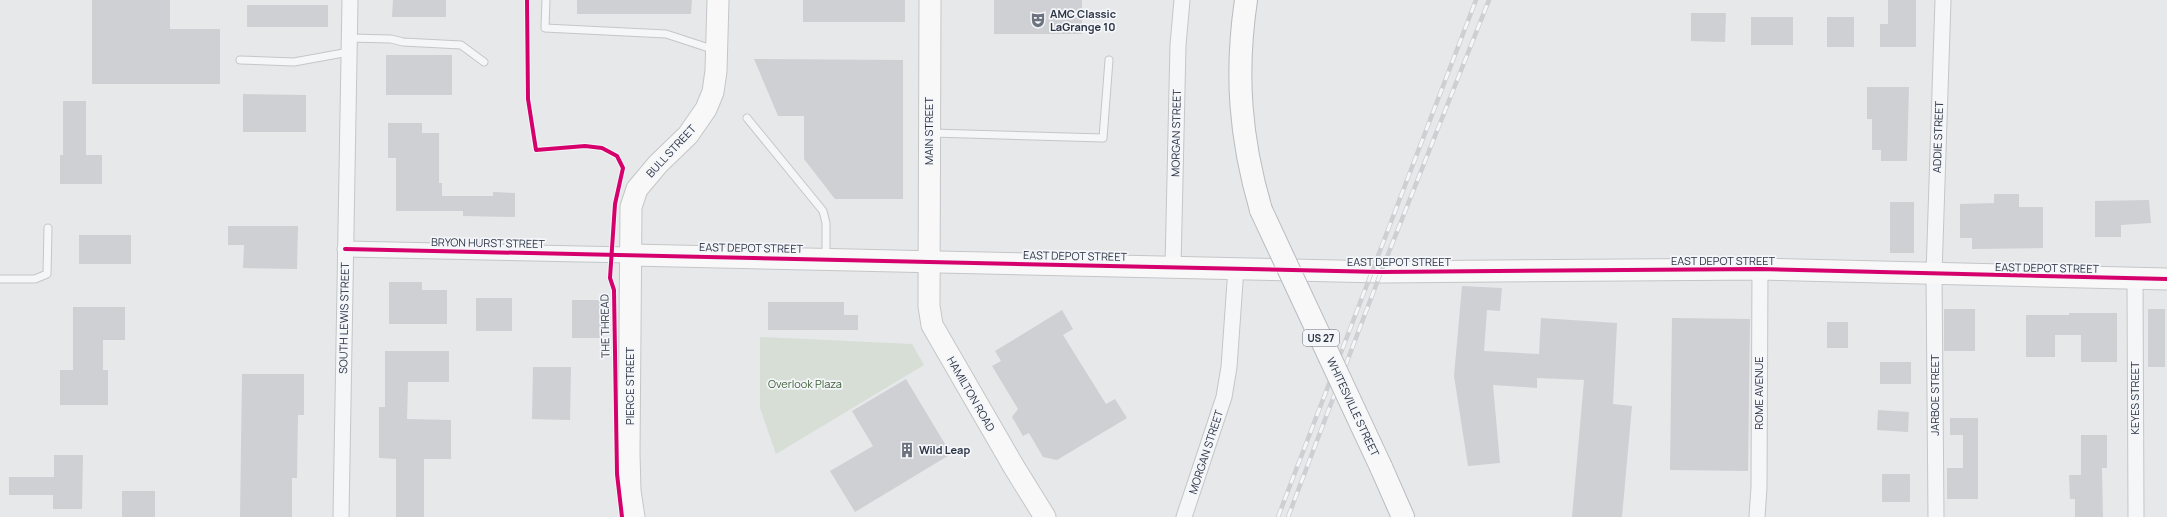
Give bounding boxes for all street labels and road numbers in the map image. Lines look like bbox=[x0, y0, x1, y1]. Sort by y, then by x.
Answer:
street label: MORGAN STREET bbox=[1167, 89, 1184, 177]
street label: MAIN STREET bbox=[921, 97, 936, 165]
street label: ADDIE STREET bbox=[1929, 100, 1946, 173]
street label: BULL STREET bbox=[642, 121, 699, 180]
street label: BRYON HURST STREET bbox=[431, 234, 545, 251]
street label: EAST DEPOT STREET bbox=[699, 239, 804, 256]
street label: EAST DEPOT STREET bbox=[1023, 247, 1128, 264]
street label: EAST DEPOT STREET bbox=[1671, 253, 1775, 268]
street label: EAST DEPOT STREET bbox=[1347, 254, 1451, 269]
street label: EAST DEPOT STREET bbox=[1995, 259, 2100, 276]
street label: SOUTH LEWIS STREET bbox=[335, 262, 352, 374]
street label: THE THREAD bbox=[596, 294, 613, 358]
road number: US 27 bbox=[1303, 330, 1339, 346]
street label: PIERCE STREET bbox=[622, 347, 637, 425]
street label: HAMILTON ROAD bbox=[944, 354, 999, 434]
street label: JARBOE STREET bbox=[1927, 354, 1942, 436]
street label: WHITESVILLE STREET bbox=[1324, 355, 1383, 459]
street label: ROME AVENUE bbox=[1751, 356, 1766, 430]
street label: KEYES STREET bbox=[2127, 361, 2142, 435]
street label: MORGAN STREET bbox=[1185, 407, 1226, 496]

